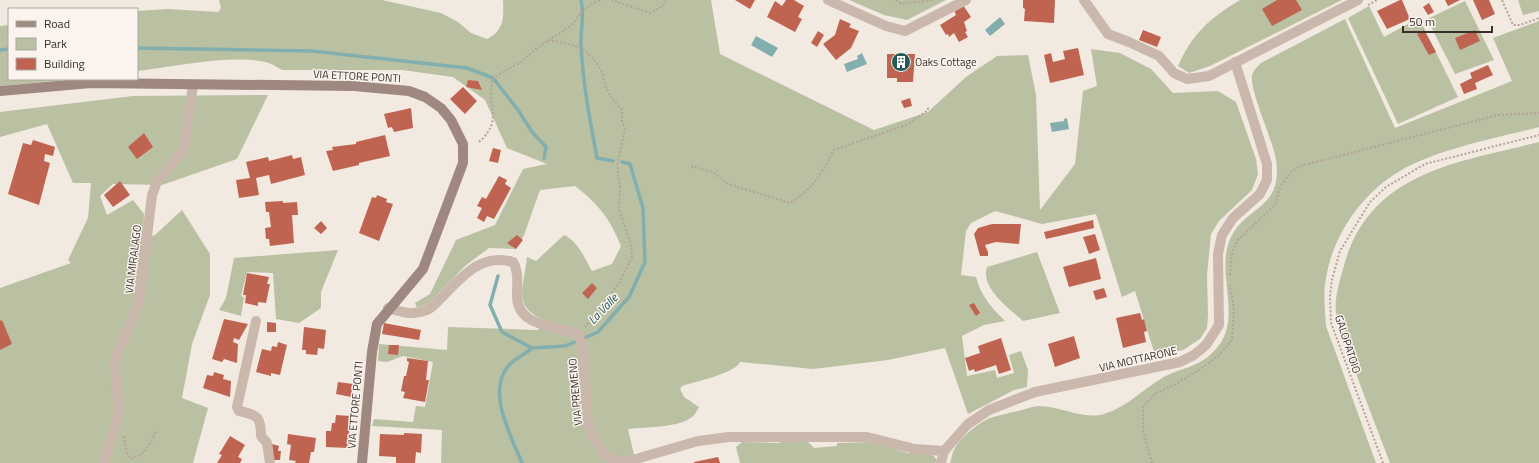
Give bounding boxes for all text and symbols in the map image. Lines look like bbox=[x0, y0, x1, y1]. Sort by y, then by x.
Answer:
legend bbox=[8, 8, 138, 80]
scale bar bbox=[1403, 8, 1492, 34]
text: 50 m bbox=[1409, 12, 1435, 31]
text: Road bbox=[44, 14, 70, 33]
text: Park bbox=[44, 34, 67, 53]
building icon: Oaks Cottage bbox=[890, 51, 912, 73]
text: Building bbox=[44, 54, 85, 73]
place label: Oaks Cottage bbox=[915, 54, 977, 70]
street label: VIA ETTORE PONTI bbox=[313, 66, 401, 86]
street label: VIA MIRALAGO bbox=[121, 224, 145, 294]
water label: La Valle bbox=[583, 288, 623, 328]
street label: GALOPATOIO bbox=[1331, 313, 1365, 375]
street label: VIA MOTTARONE bbox=[1097, 342, 1179, 376]
street label: VIA PREMENO bbox=[564, 358, 586, 426]
street label: VIA ETTORE PONTI bbox=[343, 361, 367, 449]

